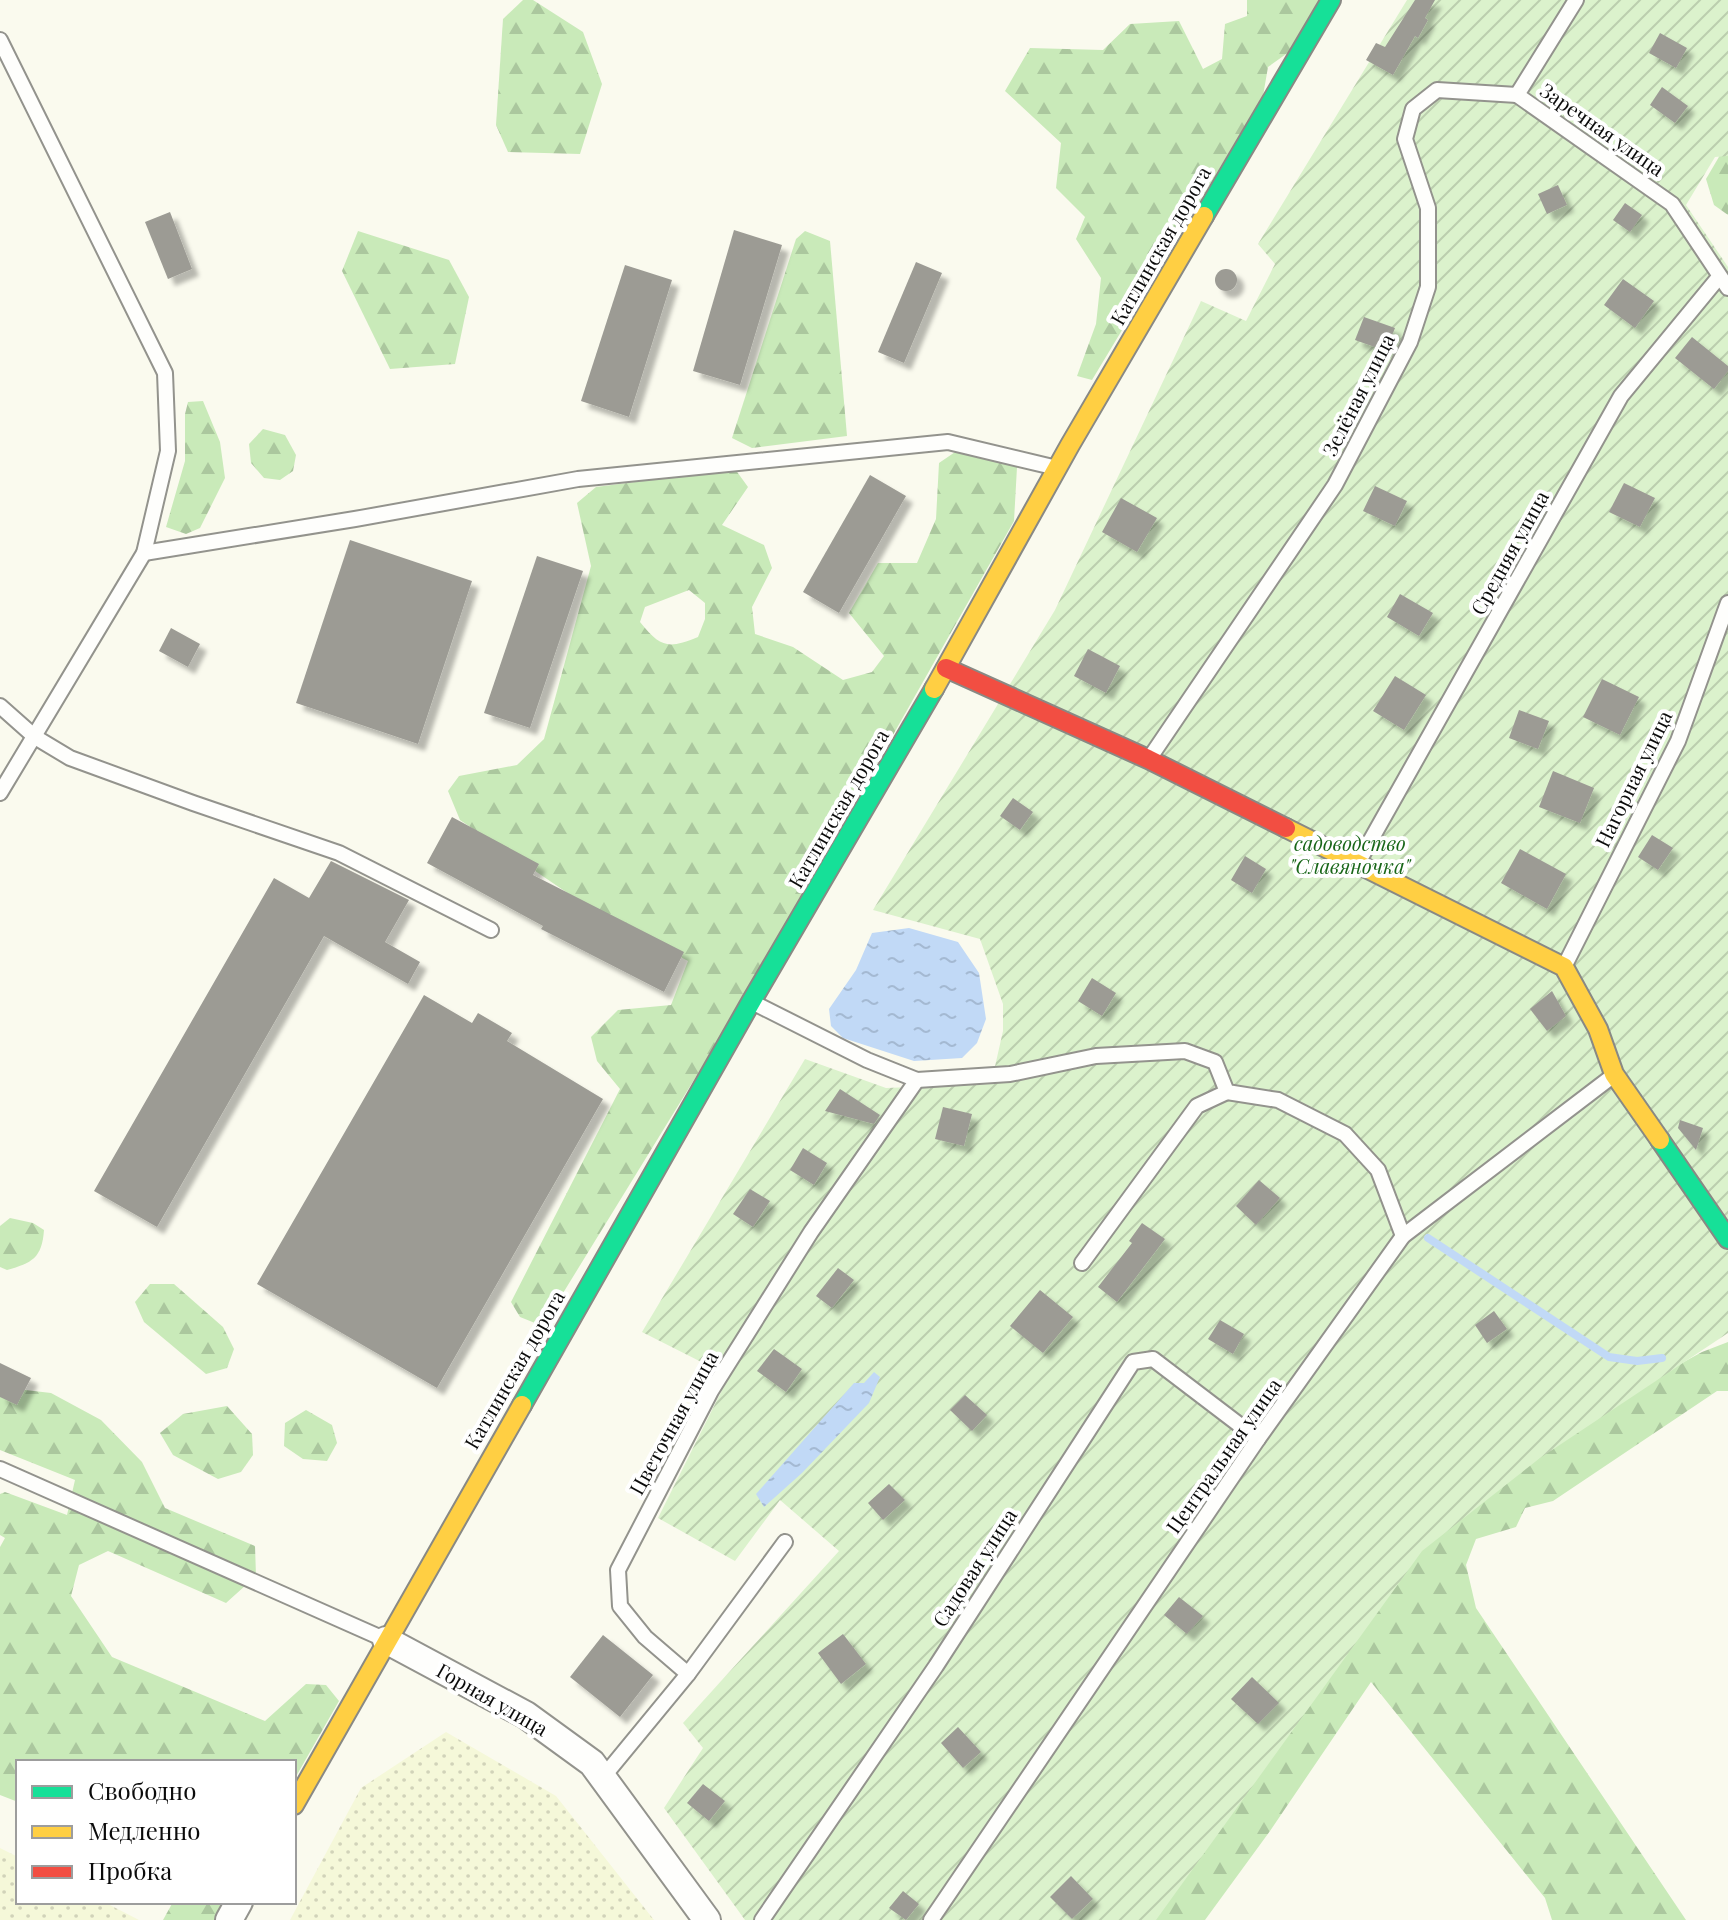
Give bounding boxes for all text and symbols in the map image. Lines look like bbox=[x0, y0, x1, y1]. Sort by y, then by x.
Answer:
street label: Заречная улица bbox=[1535, 76, 1670, 182]
street label: Катлинская дорога bbox=[1103, 161, 1216, 330]
street label: Зелёная улица bbox=[1315, 329, 1400, 460]
street label: Средняя улица bbox=[1463, 485, 1554, 619]
street label: Нагорная улица bbox=[1588, 706, 1677, 851]
street label: Катлинская дорога bbox=[781, 724, 894, 893]
park label: садоводство "Славяночка" bbox=[1290, 829, 1411, 879]
street label: Катлинская дорога bbox=[457, 1285, 570, 1454]
street label: Цветочная улица bbox=[622, 1345, 723, 1499]
street label: Центральная улица bbox=[1159, 1372, 1286, 1538]
street label: Садовая улица bbox=[925, 1503, 1022, 1631]
street label: Горная улица bbox=[432, 1656, 553, 1741]
legend bbox=[16, 1760, 296, 1904]
text: Свободно bbox=[88, 1774, 196, 1806]
text: Медленно bbox=[88, 1814, 201, 1846]
text: Пробка bbox=[88, 1854, 172, 1886]

